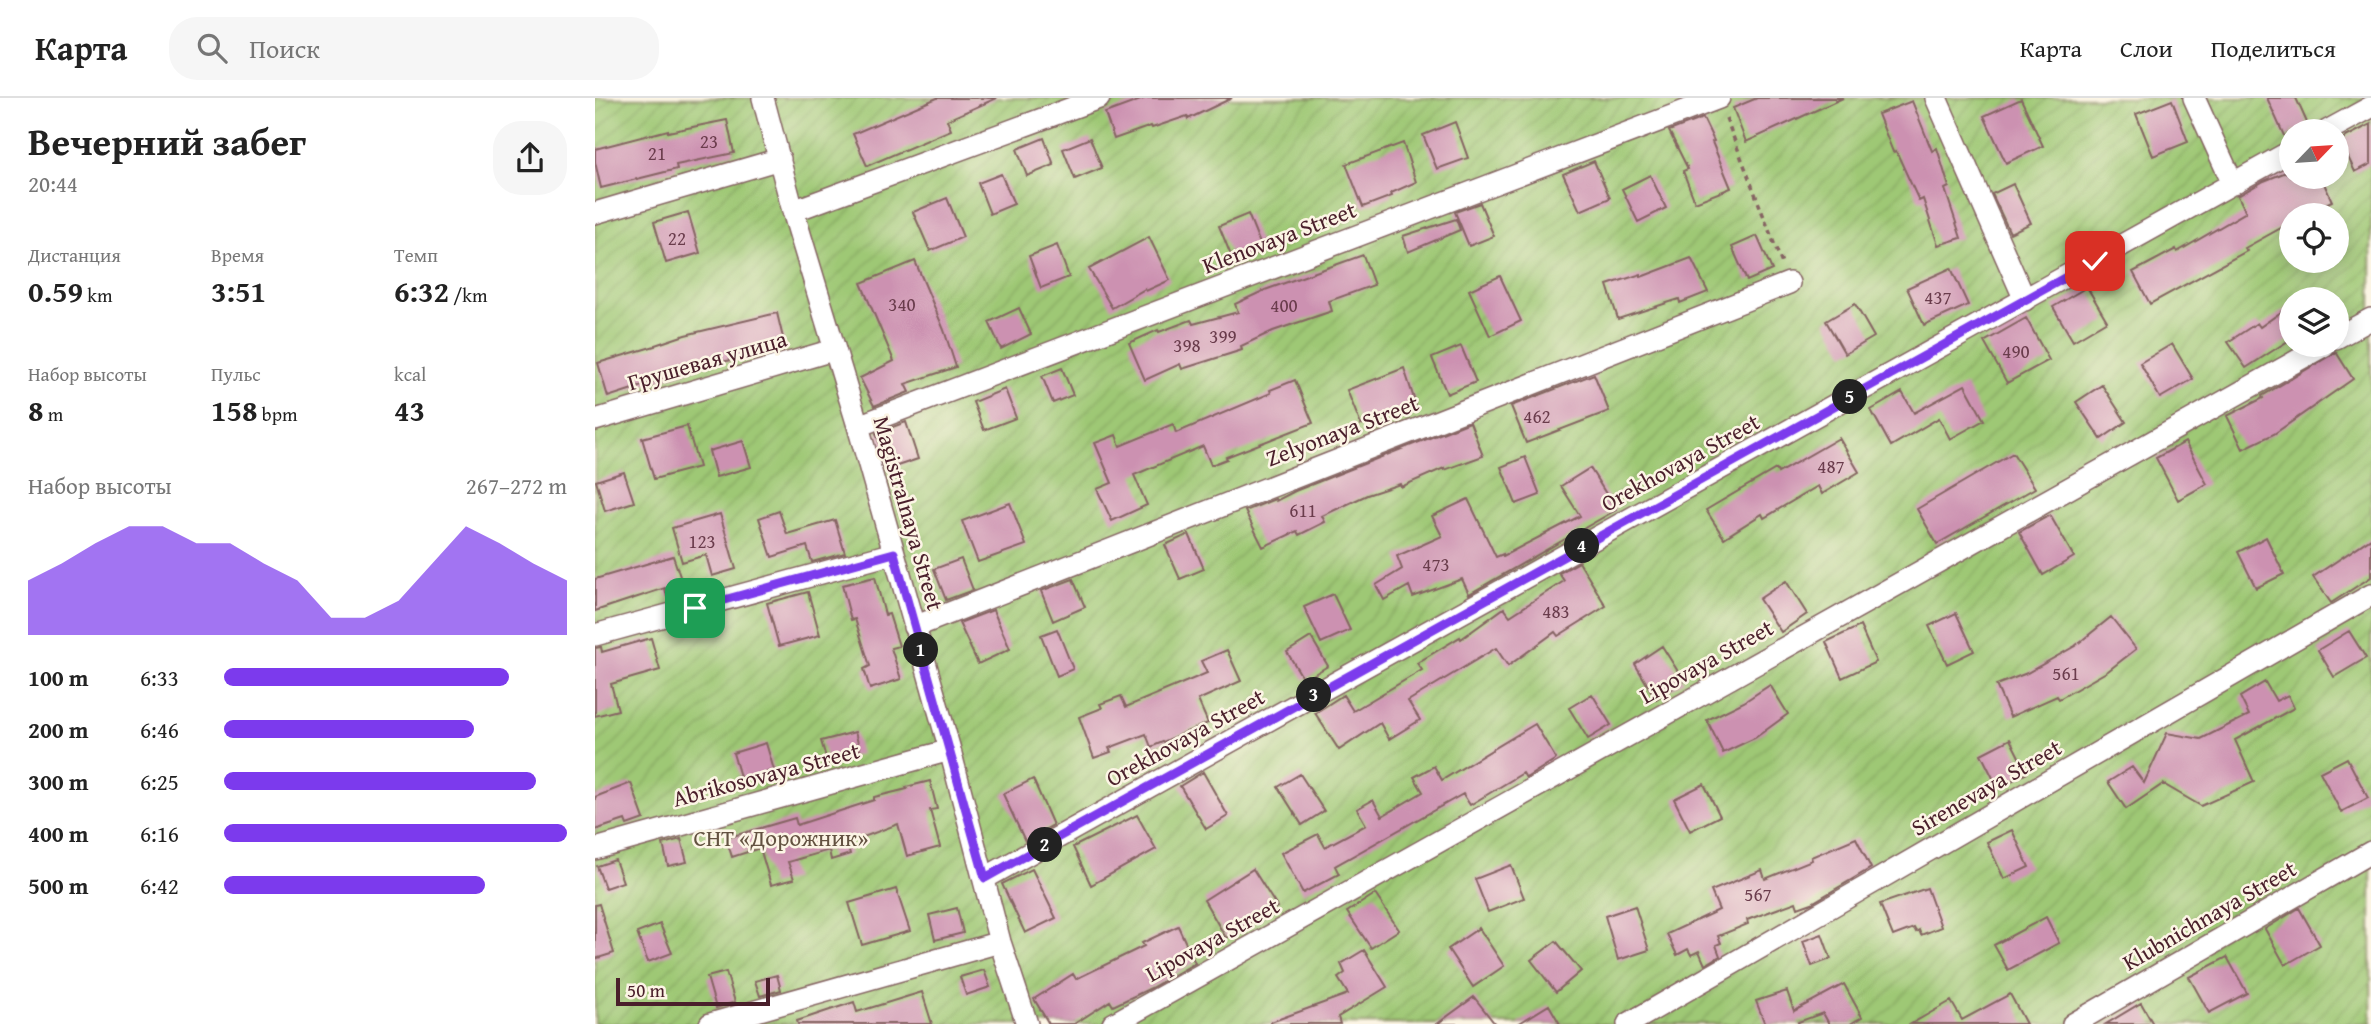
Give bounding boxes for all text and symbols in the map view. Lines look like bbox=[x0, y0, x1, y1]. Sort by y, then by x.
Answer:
search box bbox=[169, 17, 659, 80]
text: Карта bbox=[35, 24, 127, 72]
icon: search bbox=[193, 29, 231, 67]
text: Поиск bbox=[249, 29, 320, 68]
text: Карта bbox=[2020, 31, 2082, 66]
text: Слои bbox=[2120, 31, 2173, 66]
text: Поделиться bbox=[2211, 31, 2336, 66]
text: Вечерний забег bbox=[28, 113, 306, 169]
north arrow bbox=[2279, 119, 2349, 189]
map controls bbox=[2279, 119, 2349, 357]
button: share bbox=[493, 121, 567, 195]
house number: 23 bbox=[700, 127, 718, 155]
house number: 21 bbox=[648, 139, 666, 167]
text: 20:44 bbox=[28, 167, 78, 200]
street label: Klenovaya Street bbox=[1197, 193, 1361, 281]
button: locate bbox=[2279, 203, 2349, 273]
house number: 22 bbox=[668, 224, 686, 252]
pin bbox=[2065, 231, 2125, 291]
text: Дистанция bbox=[28, 241, 121, 269]
text: Время bbox=[211, 241, 264, 269]
text: Темп bbox=[394, 241, 438, 269]
icon: check bbox=[2076, 242, 2114, 280]
text: 0.59 bbox=[28, 269, 83, 313]
text: 3:51 bbox=[211, 269, 266, 313]
text: 6:32 bbox=[394, 269, 449, 313]
text: km bbox=[83, 281, 112, 309]
text: /km bbox=[449, 281, 487, 309]
house number: 437 bbox=[1924, 283, 1952, 311]
button: layers bbox=[2279, 287, 2349, 357]
house number: 340 bbox=[888, 290, 916, 318]
house number: 400 bbox=[1270, 291, 1298, 319]
street label: Грушевая улица bbox=[623, 321, 791, 399]
house number: 399 bbox=[1209, 322, 1237, 350]
house number: 398 bbox=[1173, 331, 1201, 359]
house number: 490 bbox=[2002, 337, 2030, 365]
text: Набор высоты bbox=[28, 360, 147, 388]
text: Пульс bbox=[211, 360, 261, 388]
text: kcal bbox=[394, 360, 426, 388]
pin: 5 bbox=[1833, 380, 1867, 414]
text: 5 bbox=[1845, 382, 1854, 410]
street label: Zelyonaya Street bbox=[1261, 386, 1423, 474]
text: 8 bbox=[28, 388, 44, 432]
text: 158 bbox=[211, 388, 258, 432]
text: 43 bbox=[394, 388, 425, 432]
text: m bbox=[44, 400, 63, 428]
text: bpm bbox=[258, 400, 297, 428]
house number: 462 bbox=[1523, 402, 1551, 430]
street label: Orekhovaya Street bbox=[1595, 405, 1765, 519]
street label: Magistralnaya Street bbox=[866, 412, 952, 614]
house number: 487 bbox=[1817, 452, 1845, 480]
text: Набор высоты bbox=[28, 469, 172, 502]
text: 267–272 m bbox=[466, 469, 567, 502]
house number: 611 bbox=[1289, 496, 1317, 524]
house number: 123 bbox=[688, 527, 716, 555]
pin: 4 bbox=[1565, 528, 1599, 564]
text: 4 bbox=[1577, 531, 1586, 559]
house number: 473 bbox=[1422, 550, 1450, 578]
pin bbox=[665, 578, 725, 638]
icon: arrive bbox=[676, 589, 714, 627]
house number: 483 bbox=[1542, 597, 1570, 625]
street label: Lipovaya Street bbox=[1633, 611, 1779, 711]
pin: 1 bbox=[903, 632, 939, 668]
text: 1 bbox=[916, 635, 925, 663]
house number: 561 bbox=[2052, 659, 2080, 687]
text: 100 m bbox=[28, 661, 89, 694]
text: 6:33 bbox=[140, 661, 179, 694]
pin: 3 bbox=[1297, 678, 1331, 712]
street label: Orekhovaya Street bbox=[1100, 680, 1270, 794]
text: 3 bbox=[1309, 680, 1318, 708]
text: 200 m bbox=[28, 713, 89, 746]
text: 6:46 bbox=[140, 713, 179, 746]
street label: Sirenevaya Street bbox=[1905, 731, 2067, 843]
street label: Abrikosovaya Street bbox=[669, 733, 863, 815]
text: 300 m bbox=[28, 765, 89, 798]
text: 6:25 bbox=[140, 765, 179, 798]
text: 400 m bbox=[28, 817, 89, 850]
text: 6:16 bbox=[140, 817, 179, 850]
park label: СНТ «Дорожник» bbox=[694, 821, 869, 854]
pin: 2 bbox=[1028, 828, 1063, 862]
text: 2 bbox=[1040, 830, 1049, 858]
street label: Klubnichnaya Street bbox=[2116, 852, 2302, 978]
text: 500 m bbox=[28, 869, 89, 902]
text: 6:42 bbox=[140, 869, 179, 902]
house number: 567 bbox=[1744, 880, 1772, 908]
street label: Lipovaya Street bbox=[1139, 889, 1285, 989]
scale bar bbox=[616, 975, 770, 1007]
text: 50 m bbox=[627, 976, 665, 1004]

